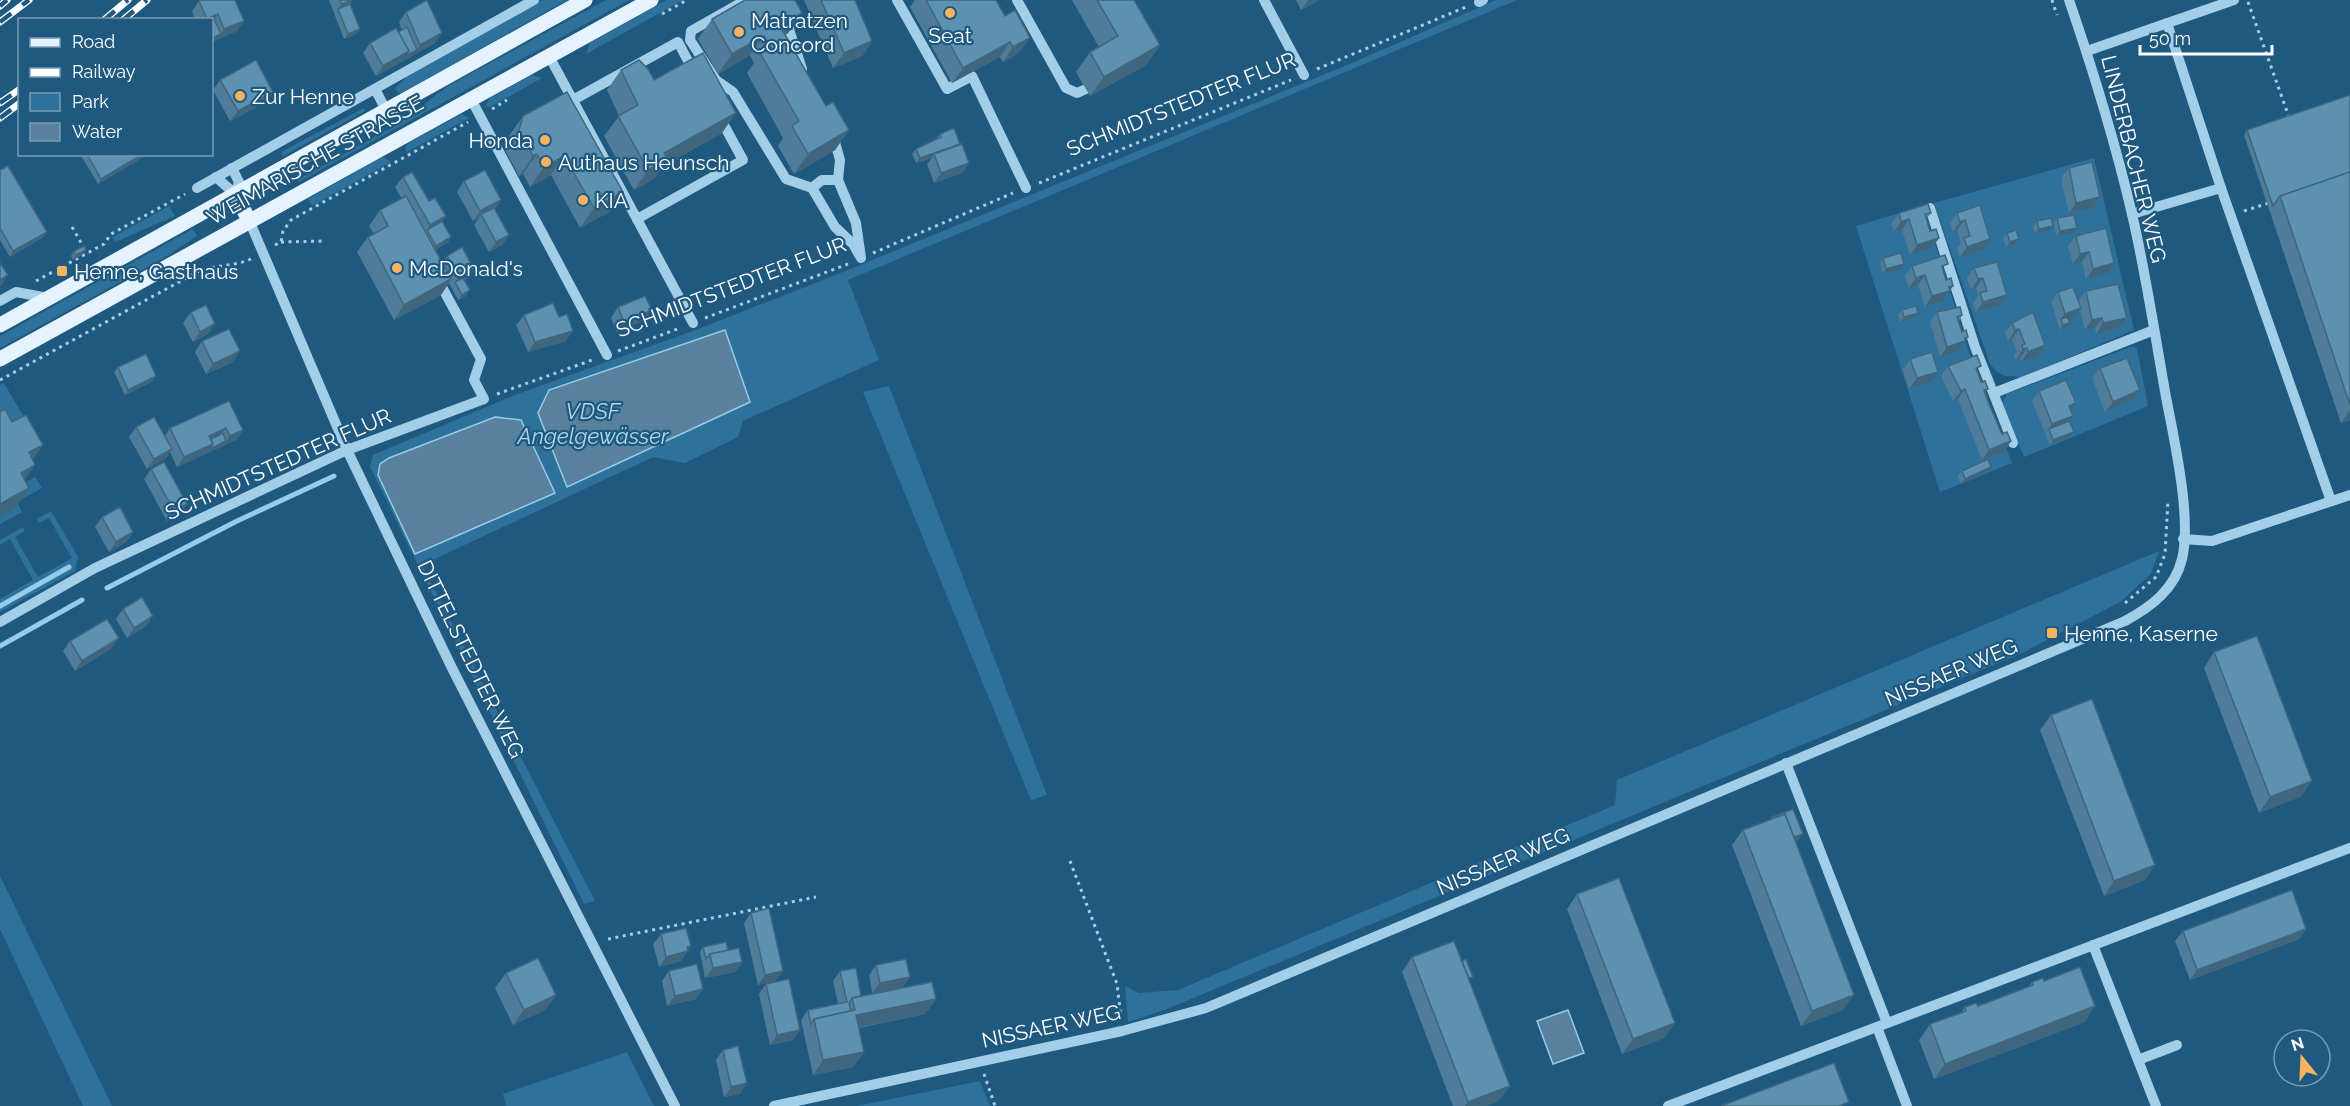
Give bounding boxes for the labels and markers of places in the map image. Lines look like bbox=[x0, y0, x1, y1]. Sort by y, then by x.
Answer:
marker: Seat bbox=[943, 6, 957, 20]
place label: Matratzen Concord bbox=[751, 8, 848, 57]
place label: Seat bbox=[928, 23, 972, 48]
marker: Matratzen Concord bbox=[732, 25, 746, 39]
place label: Zur Henne bbox=[252, 84, 354, 109]
marker: Zur Henne bbox=[233, 89, 247, 103]
place label: Honda bbox=[468, 128, 533, 153]
marker: Honda bbox=[538, 133, 552, 147]
place label: Authaus Heunsch bbox=[558, 150, 729, 175]
marker: Authaus Heunsch bbox=[539, 155, 553, 169]
place label: KIA bbox=[595, 188, 628, 213]
marker: KIA bbox=[576, 193, 590, 207]
place label: McDonald's bbox=[409, 256, 523, 281]
place label: Henne, Gasthaus bbox=[74, 259, 239, 284]
marker: McDonald's bbox=[390, 261, 404, 275]
marker: Henne, Gasthaus bbox=[55, 264, 69, 278]
place label: Henne, Kaserne bbox=[2064, 621, 2218, 646]
marker: Henne, Kaserne bbox=[2045, 626, 2059, 640]

